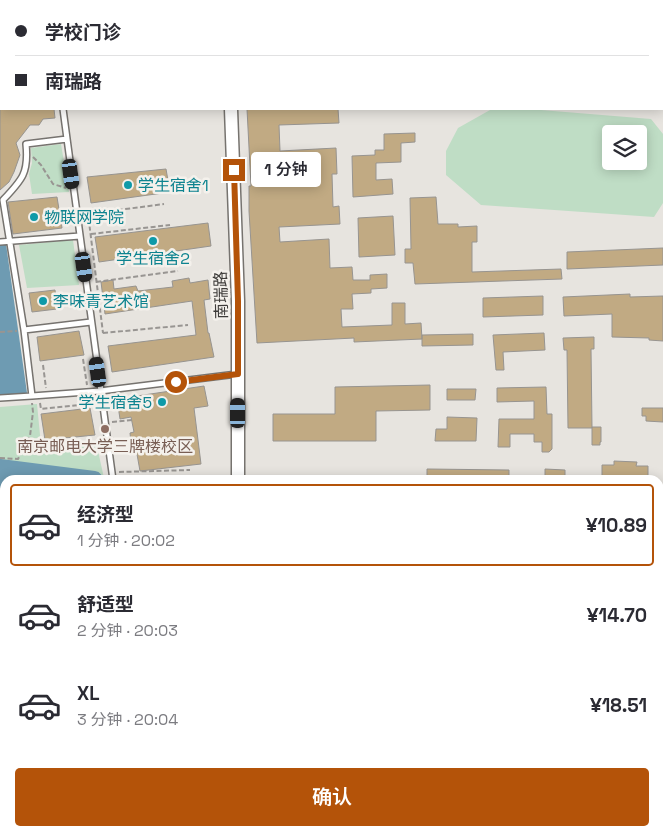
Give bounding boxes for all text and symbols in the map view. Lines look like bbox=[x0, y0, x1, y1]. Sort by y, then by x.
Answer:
text: 学校门诊 bbox=[45, 20, 121, 45]
text: 南瑞路 bbox=[45, 69, 102, 94]
map controls bbox=[602, 125, 647, 170]
button: layers bbox=[602, 125, 647, 170]
callout: 1 分钟 bbox=[252, 152, 322, 188]
car bbox=[61, 158, 80, 190]
route end bbox=[223, 159, 245, 181]
text: 1 分钟 bbox=[264, 159, 308, 180]
place label: 学生宿舍1 bbox=[138, 175, 209, 196]
marker: 学生宿舍1 bbox=[122, 179, 134, 191]
place label: 物联网学院 bbox=[44, 207, 124, 228]
marker: 物联网学院 bbox=[28, 211, 40, 223]
marker: 学生宿舍2 bbox=[147, 235, 159, 247]
place label: 学生宿舍2 bbox=[116, 248, 190, 269]
car bbox=[74, 251, 93, 283]
street label: 南瑞路 bbox=[210, 271, 232, 319]
place label: 李味青艺术馆 bbox=[53, 291, 149, 312]
marker: 李味青艺术馆 bbox=[37, 295, 49, 307]
car bbox=[88, 356, 107, 388]
route start bbox=[165, 371, 187, 393]
place label: 学生宿舍5 bbox=[78, 392, 152, 413]
marker: 学生宿舍5 bbox=[156, 396, 168, 408]
car bbox=[230, 398, 245, 428]
marker: 南京邮电大学三牌楼校区 bbox=[99, 423, 111, 435]
place label: 南京邮电大学三牌楼校区 bbox=[17, 436, 193, 457]
text: 经济型 bbox=[77, 502, 134, 527]
icon: car bbox=[17, 503, 62, 548]
text: ¥10.89 bbox=[586, 513, 647, 538]
text: 1 分钟 · 20:02 bbox=[77, 530, 175, 551]
text: 舒适型 bbox=[77, 592, 134, 617]
icon: car bbox=[17, 593, 62, 638]
text: ¥14.70 bbox=[587, 603, 647, 628]
text: 2 分钟 · 20:03 bbox=[77, 620, 178, 641]
text: XL bbox=[77, 681, 100, 706]
icon: car bbox=[17, 683, 62, 728]
text: ¥18.51 bbox=[590, 693, 647, 718]
text: 3 分钟 · 20:04 bbox=[77, 709, 178, 730]
button: 确认 bbox=[15, 768, 649, 826]

